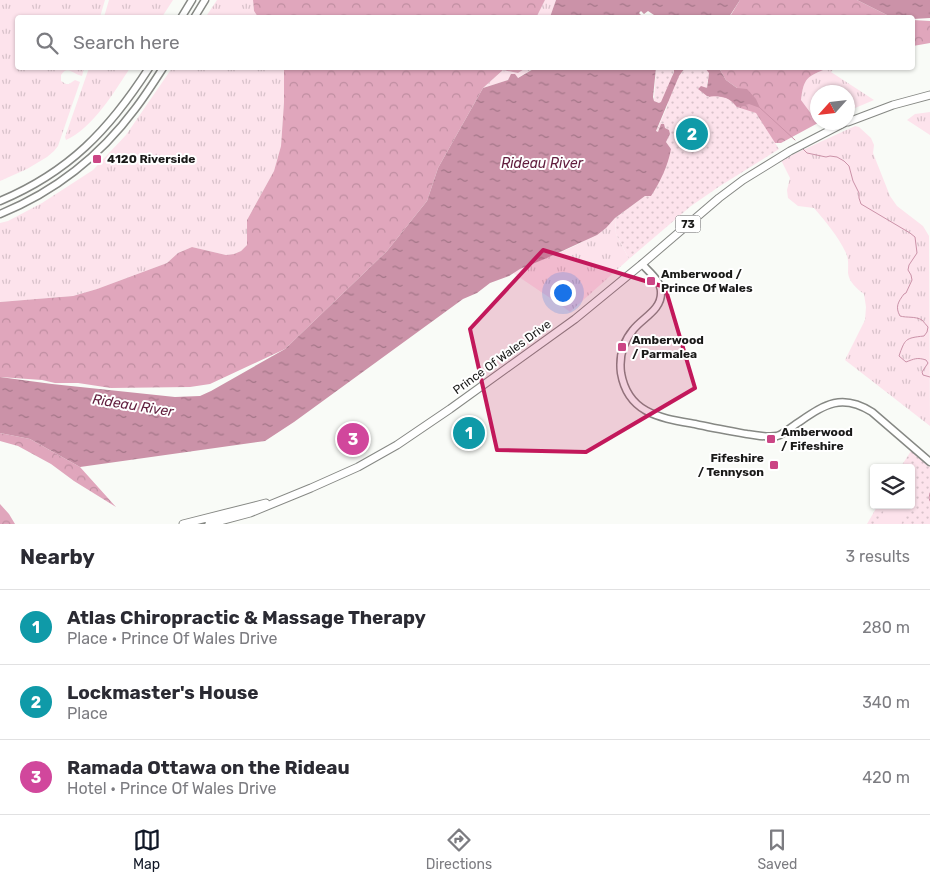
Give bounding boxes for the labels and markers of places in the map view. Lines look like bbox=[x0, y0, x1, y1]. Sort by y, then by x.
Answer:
pin: 2 bbox=[676, 115, 708, 153]
place label: 4120 Riverside bbox=[107, 152, 195, 166]
marker: 4120 Riverside bbox=[91, 153, 103, 165]
place label: Amberwood / Prince Of Wales bbox=[661, 267, 753, 295]
marker: Amberwood / Prince Of Wales bbox=[645, 275, 657, 287]
place label: Amberwood / Parmalea bbox=[632, 333, 704, 361]
marker: Amberwood / Parmalea bbox=[616, 341, 628, 353]
pin: 1 bbox=[453, 414, 485, 452]
pin: 3 bbox=[337, 420, 369, 458]
place label: Amberwood / Fifeshire bbox=[781, 425, 853, 453]
marker: Amberwood / Fifeshire bbox=[765, 433, 777, 445]
place label: Fifeshire / Tennyson bbox=[698, 451, 764, 479]
marker: Fifeshire / Tennyson bbox=[768, 459, 780, 471]

